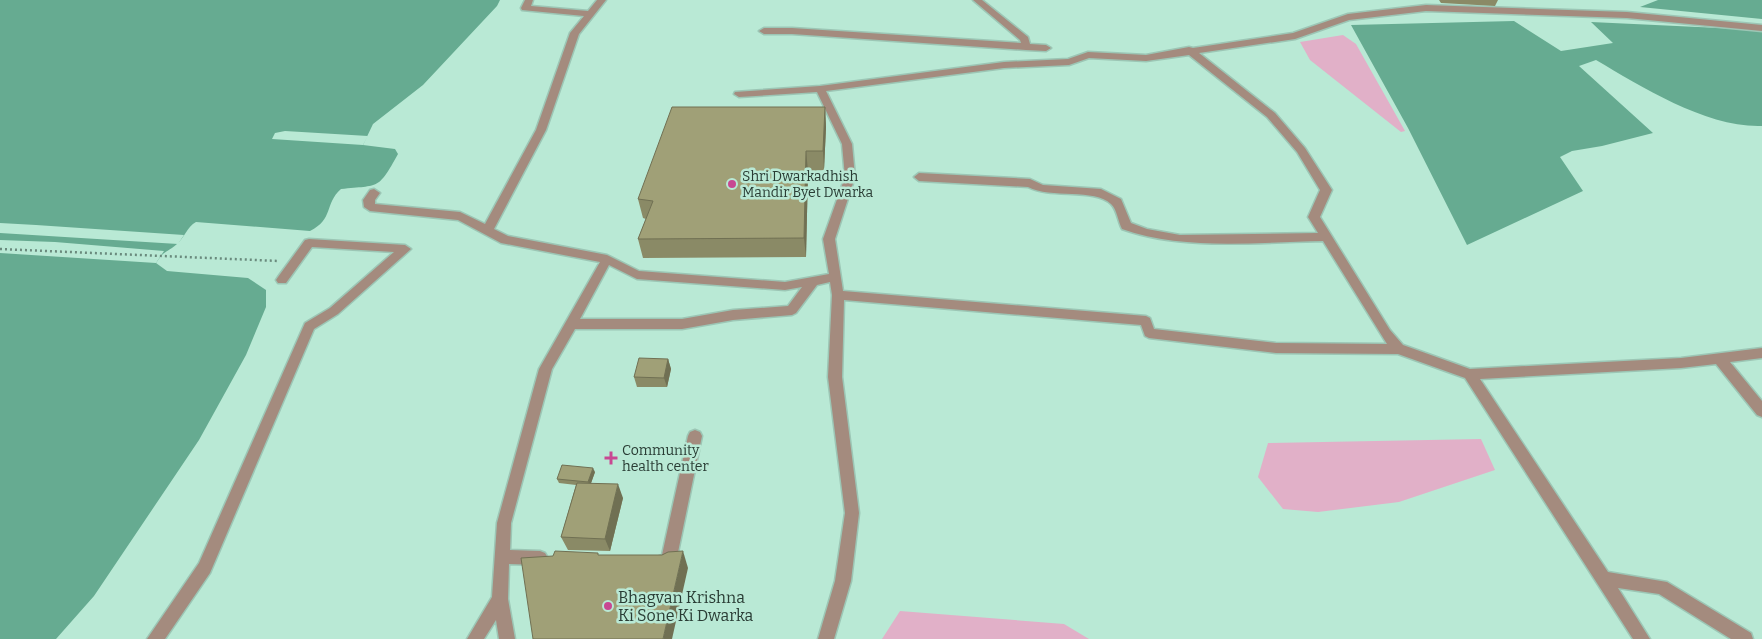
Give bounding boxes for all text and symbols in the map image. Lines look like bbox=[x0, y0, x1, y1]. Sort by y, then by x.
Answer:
place label: Shri Dwarkadhish Mandir Byet Dwarka bbox=[742, 168, 873, 201]
marker: Shri Dwarkadhish Mandir Byet Dwarka bbox=[726, 178, 738, 190]
place label: Community health center bbox=[622, 442, 709, 475]
marker: Community health center bbox=[604, 451, 618, 465]
place label: Bhagvan Krishna Ki Sone Ki Dwarka bbox=[618, 588, 754, 625]
marker: Bhagvan Krishna Ki Sone Ki Dwarka bbox=[602, 600, 614, 612]

